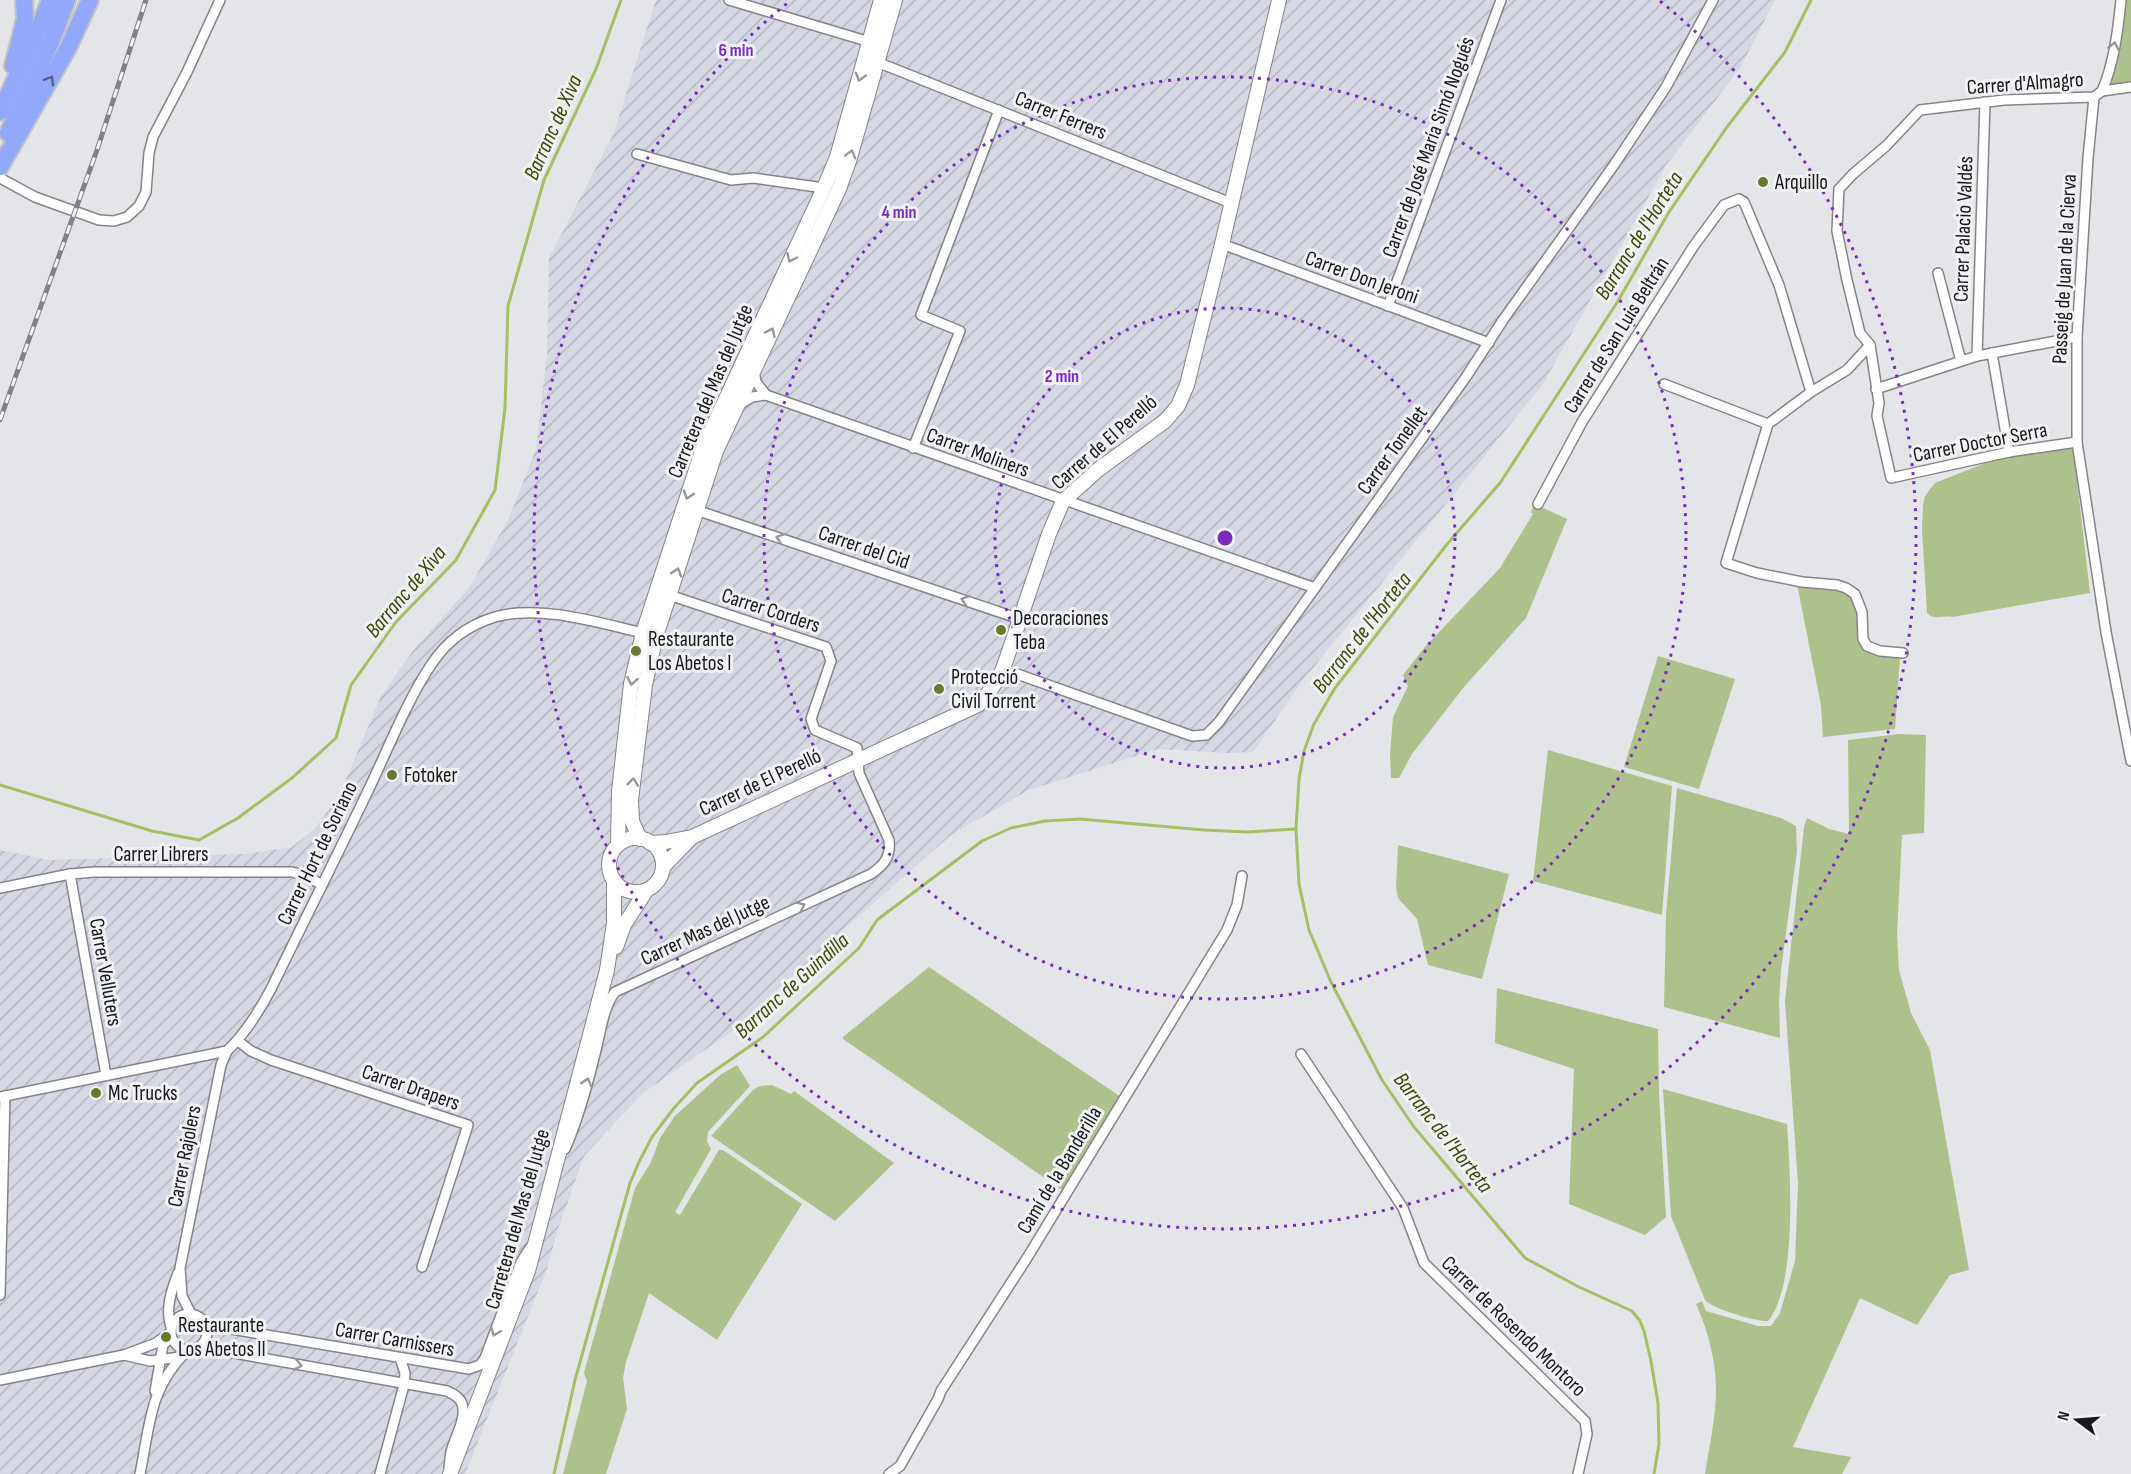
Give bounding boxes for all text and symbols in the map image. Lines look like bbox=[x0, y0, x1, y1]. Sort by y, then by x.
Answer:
street label: Carrer de José María Simó Nogués bbox=[1377, 33, 1480, 261]
text: 6 min bbox=[719, 40, 753, 61]
one-way arrow bbox=[2107, 41, 2120, 51]
street label: Carrer d'Almagro bbox=[1966, 67, 2084, 100]
water label: Barranc de Xiva bbox=[518, 71, 588, 184]
one-way arrow bbox=[855, 71, 867, 81]
one-way arrow bbox=[43, 76, 54, 86]
street label: Carrer Ferrers bbox=[1011, 86, 1110, 145]
one-way arrow bbox=[844, 149, 856, 160]
street label: Carrer Palacio Valdés bbox=[1948, 156, 1979, 302]
water label: Barranc de l'Horteta bbox=[1589, 167, 1689, 305]
place label: Arquillo bbox=[1774, 170, 1828, 195]
street label: Passeig de Juan de la Cierva bbox=[2047, 173, 2082, 365]
marker: Arquillo bbox=[1756, 175, 1770, 189]
text: 4 min bbox=[882, 202, 916, 223]
street label: Carrer Don Jeroni bbox=[1302, 245, 1422, 310]
one-way arrow bbox=[786, 252, 798, 263]
street label: Carrer de San Luis Beltrán bbox=[1558, 252, 1675, 418]
street label: Carretera del Mas del Jutge bbox=[663, 301, 758, 482]
one-way arrow bbox=[764, 328, 776, 339]
text: 2 min bbox=[1045, 366, 1079, 387]
street label: Carrer de El Perelló bbox=[1046, 390, 1162, 495]
street label: Carrer Tonellet bbox=[1352, 401, 1433, 499]
street label: Carrer Doctor Serra bbox=[1911, 417, 2049, 468]
street label: Carrer Moliners bbox=[923, 422, 1033, 483]
one-way arrow bbox=[683, 489, 695, 500]
street label: Carrer del Cid bbox=[815, 520, 913, 575]
centre of rings bbox=[1215, 528, 1235, 548]
one-way arrow bbox=[775, 533, 786, 545]
water label: Barranc de Xiva bbox=[360, 540, 453, 644]
one-way arrow bbox=[669, 567, 682, 578]
water label: Barranc de l'Horteta bbox=[1307, 567, 1418, 699]
street label: Carrer Corders bbox=[718, 583, 823, 638]
one-way arrow bbox=[960, 595, 971, 607]
place label: Decoraciones Teba bbox=[1013, 606, 1109, 655]
marker: Decoraciones Teba bbox=[994, 623, 1008, 637]
place label: Restaurante Los Abetos I bbox=[648, 627, 734, 676]
marker: Restaurante Los Abetos I bbox=[629, 644, 643, 658]
place label: Protecció Civil Torrent bbox=[951, 665, 1036, 714]
one-way arrow bbox=[626, 676, 639, 686]
marker: Protecció Civil Torrent bbox=[932, 682, 946, 696]
street label: Carrer de El Perelló bbox=[695, 743, 825, 822]
place label: Fotoker bbox=[404, 763, 458, 788]
marker: Fotoker bbox=[385, 768, 399, 782]
street label: Carrer Hort de Soriano bbox=[272, 777, 363, 929]
one-way arrow bbox=[626, 778, 639, 787]
street label: Carrer Librers bbox=[113, 842, 209, 867]
street label: Carrer Mas del Jutge bbox=[637, 890, 774, 971]
one-way arrow bbox=[794, 901, 805, 913]
street label: Carrer Velluters bbox=[84, 916, 127, 1028]
water label: Barranc de Guindilla bbox=[729, 928, 855, 1045]
street label: Carrer Drapers bbox=[359, 1059, 463, 1116]
water label: Barranc de l'Horteta bbox=[1387, 1067, 1498, 1199]
one-way arrow bbox=[580, 1077, 592, 1088]
place label: Mc Trucks bbox=[108, 1081, 178, 1106]
marker: Mc Trucks bbox=[89, 1086, 103, 1100]
street label: Camí de la Banderilla bbox=[1012, 1102, 1107, 1238]
street label: Carrer Rajolers bbox=[162, 1103, 207, 1209]
street label: Carretera del Mas del Jutge bbox=[480, 1126, 555, 1312]
street label: Carrer de Rosendo Montoro bbox=[1436, 1251, 1591, 1402]
place label: Restaurante Los Abetos II bbox=[178, 1313, 266, 1362]
street label: Carrer Carnissers bbox=[333, 1317, 457, 1362]
one-way arrow bbox=[489, 1326, 502, 1337]
marker: Restaurante Los Abetos II bbox=[159, 1330, 173, 1344]
one-way arrow bbox=[293, 1358, 303, 1371]
north arrow bbox=[2047, 1390, 2107, 1450]
text: N bbox=[2054, 1410, 2074, 1423]

